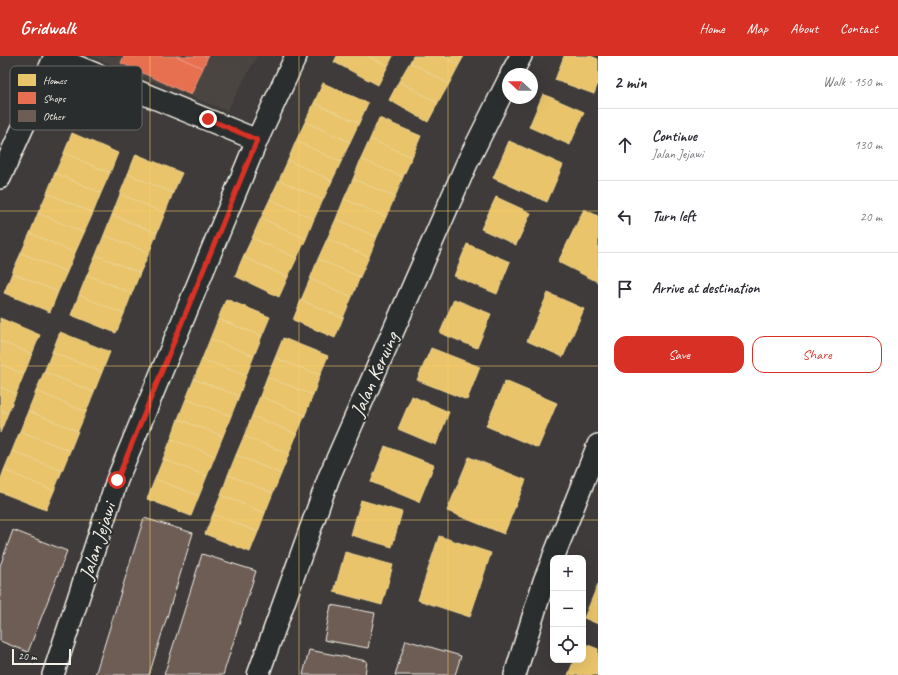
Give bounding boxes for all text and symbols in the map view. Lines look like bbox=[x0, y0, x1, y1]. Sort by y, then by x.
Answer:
text: Gridwalk bbox=[20, 16, 76, 40]
text: Home bbox=[699, 20, 725, 37]
text: Map bbox=[747, 20, 768, 37]
text: About bbox=[790, 20, 818, 37]
text: Contact bbox=[840, 20, 878, 37]
legend bbox=[10, 66, 142, 130]
north arrow bbox=[502, 68, 538, 104]
text: 2 min bbox=[614, 72, 647, 93]
text: Homes bbox=[43, 73, 68, 87]
text: Walk · 150 m bbox=[823, 74, 882, 90]
text: Shops bbox=[43, 91, 67, 105]
text: Other bbox=[43, 109, 66, 123]
route end bbox=[199, 110, 217, 128]
text: Continue bbox=[652, 127, 697, 146]
icon: ahead bbox=[614, 134, 636, 156]
text: 130 m bbox=[854, 137, 882, 153]
text: Jalan Jejawi bbox=[652, 146, 704, 162]
icon: left bbox=[614, 206, 636, 228]
text: Turn left bbox=[652, 207, 695, 226]
text: 20 m bbox=[860, 209, 882, 225]
icon: arrive bbox=[614, 278, 636, 300]
text: Arrive at destination bbox=[652, 279, 759, 298]
street label: Jalan Keruing bbox=[344, 326, 405, 421]
button: Save bbox=[614, 336, 744, 373]
button: Share bbox=[752, 336, 882, 373]
route start bbox=[108, 471, 126, 489]
street label: Jalan Jejawi bbox=[73, 497, 122, 584]
map controls bbox=[550, 555, 586, 663]
button: + bbox=[550, 555, 586, 591]
button: − bbox=[550, 591, 586, 627]
button: locate bbox=[550, 627, 586, 663]
scale bar bbox=[12, 647, 71, 666]
text: 20 m bbox=[18, 649, 37, 663]

